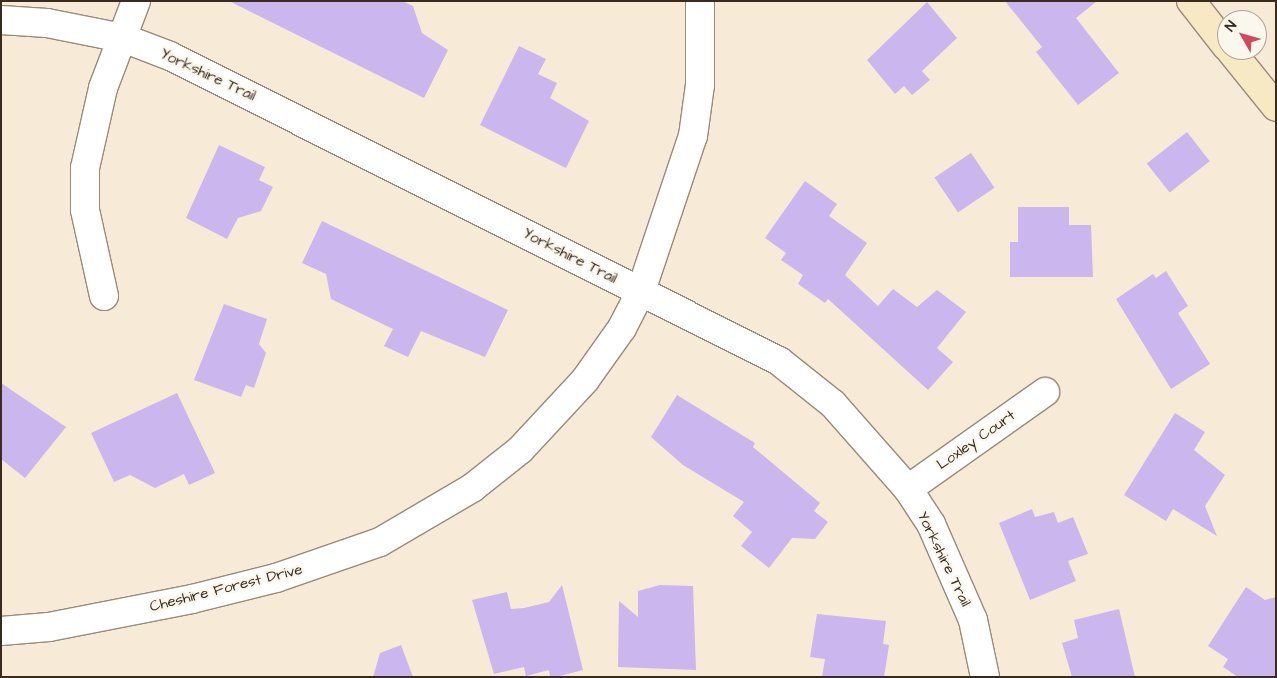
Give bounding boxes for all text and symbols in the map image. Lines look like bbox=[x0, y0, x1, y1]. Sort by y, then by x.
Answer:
north arrow bbox=[1217, 10, 1267, 60]
text: N bbox=[1220, 17, 1242, 36]
street label: Yorkshire Trail bbox=[157, 45, 259, 105]
street label: Yorkshire Trail bbox=[520, 224, 620, 288]
street label: Loxley Court bbox=[933, 406, 1019, 474]
street label: Yorkshire Trail bbox=[913, 509, 975, 609]
street label: Cheshire Forest Drive bbox=[148, 560, 304, 616]

